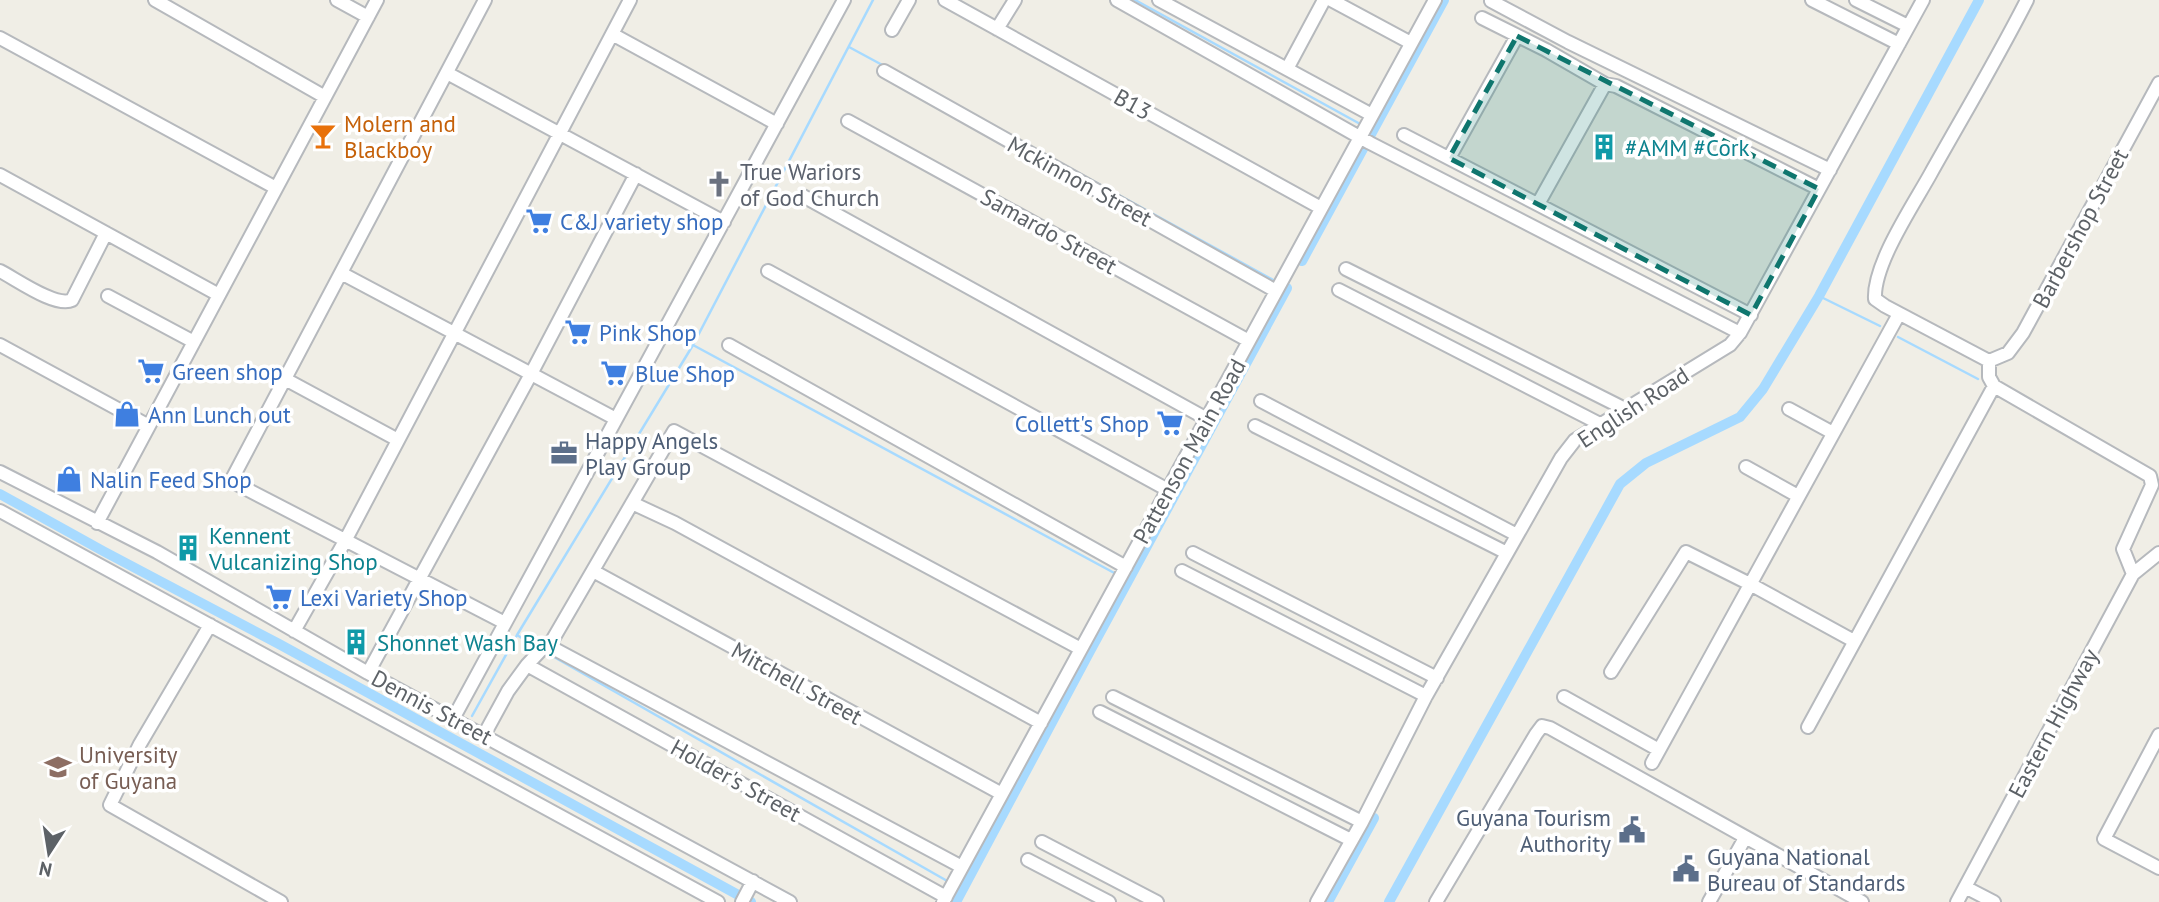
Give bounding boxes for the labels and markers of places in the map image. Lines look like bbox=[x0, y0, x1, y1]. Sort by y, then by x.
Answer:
place label: Molern and Blackboy bbox=[344, 109, 456, 164]
bar icon: Molern and Blackboy bbox=[308, 121, 338, 151]
building icon: #AMM #Cork bbox=[1589, 132, 1619, 162]
place label: #AMM #Cork bbox=[1625, 133, 1750, 162]
place label: True Wariors of God Church bbox=[740, 157, 879, 212]
church icon: True Wariors of God Church bbox=[704, 169, 734, 199]
supermarket icon: C&J variety shop bbox=[524, 206, 554, 236]
place label: C&J variety shop bbox=[560, 207, 723, 236]
supermarket icon: Pink Shop bbox=[563, 317, 593, 347]
place label: Pink Shop bbox=[599, 318, 697, 347]
supermarket icon: Green shop bbox=[136, 356, 166, 386]
place label: Green shop bbox=[172, 357, 283, 386]
supermarket icon: Blue Shop bbox=[599, 358, 629, 388]
place label: Blue Shop bbox=[635, 359, 735, 388]
shop icon: Ann Lunch out bbox=[112, 399, 142, 429]
place label: Ann Lunch out bbox=[148, 400, 291, 429]
supermarket icon: Collett's Shop bbox=[1155, 408, 1185, 438]
place label: Collett's Shop bbox=[1015, 409, 1149, 438]
place label: Happy Angels Play Group bbox=[585, 426, 718, 481]
office icon: Happy Angels Play Group bbox=[549, 438, 579, 468]
shop icon: Nalin Feed Shop bbox=[54, 464, 84, 494]
place label: Nalin Feed Shop bbox=[90, 465, 252, 494]
place label: Kennent Vulcanizing Shop bbox=[208, 521, 378, 576]
building icon: Kennent Vulcanizing Shop bbox=[173, 533, 203, 563]
supermarket icon: Lexi Variety Shop bbox=[264, 582, 294, 612]
place label: Lexi Variety Shop bbox=[300, 583, 468, 612]
building icon: Shonnet Wash Bay bbox=[341, 627, 371, 657]
place label: Shonnet Wash Bay bbox=[377, 628, 558, 657]
place label: University of Guyana bbox=[79, 740, 178, 795]
school or university icon: University of Guyana bbox=[43, 752, 73, 782]
place label: Guyana Tourism Authority bbox=[1456, 803, 1611, 858]
public building icon: Guyana Tourism Authority bbox=[1617, 815, 1647, 845]
place label: Guyana National Bureau of Standards bbox=[1707, 842, 1905, 897]
public building icon: Guyana National Bureau of Standards bbox=[1671, 854, 1701, 884]

